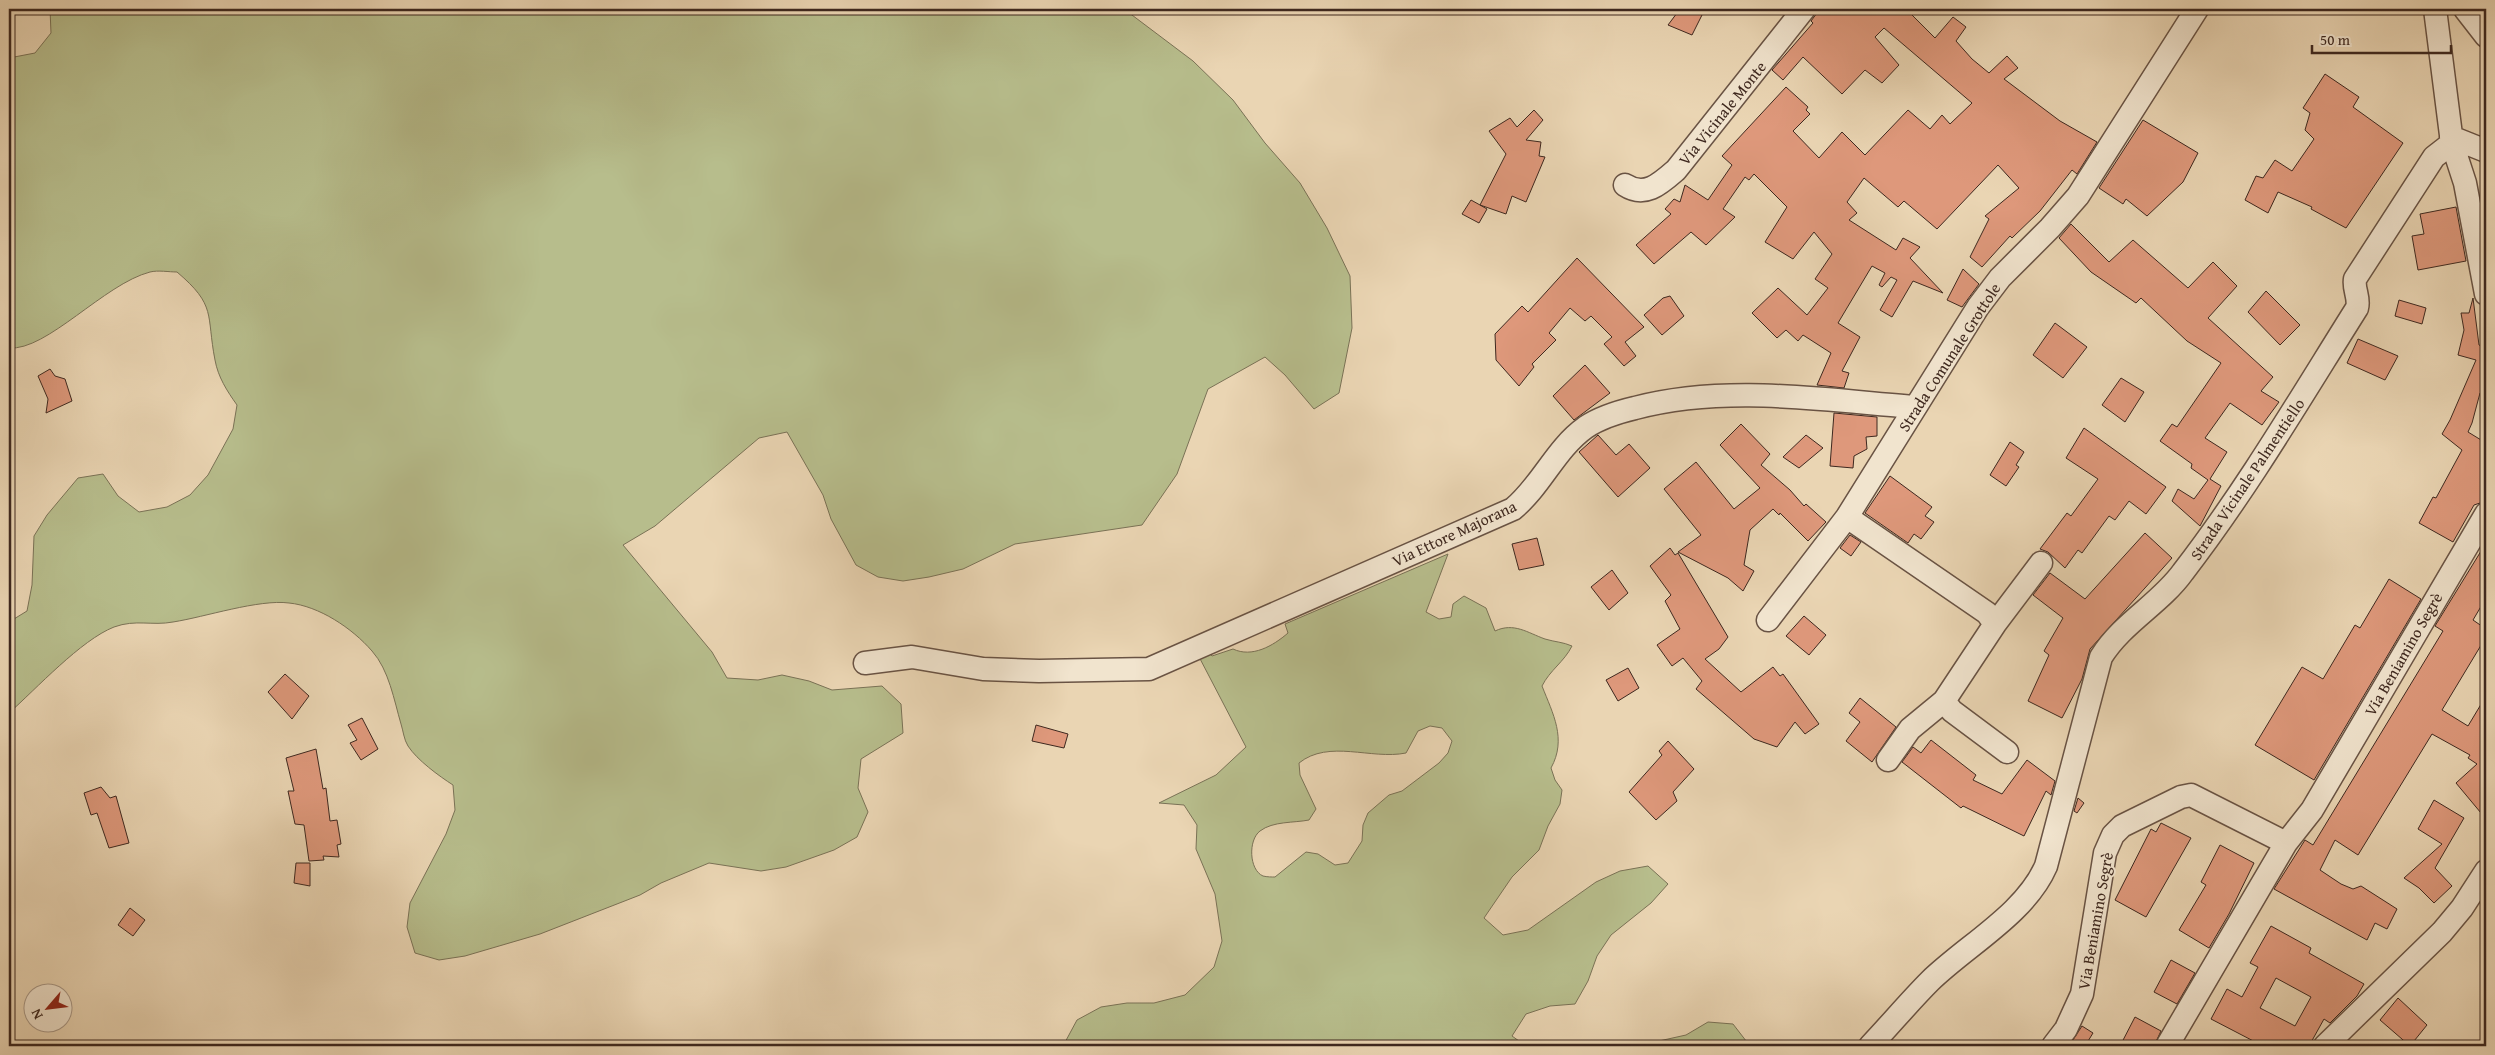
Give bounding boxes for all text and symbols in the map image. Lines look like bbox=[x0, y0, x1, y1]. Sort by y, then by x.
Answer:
scale bar bbox=[2312, 22, 2451, 54]
text: 50 m bbox=[2320, 29, 2351, 50]
street label: Via Vicinale Monte bbox=[1672, 56, 1772, 170]
street label: Strada Comunale Grottole bbox=[1892, 278, 2006, 436]
street label: Strada Vicinale Palmentiello bbox=[2184, 393, 2310, 565]
street label: Via Ettore Majorana bbox=[1388, 493, 1520, 572]
street label: Via Beniamino Segrè bbox=[2358, 588, 2448, 720]
street label: Via Beniamino Segrè bbox=[2071, 850, 2119, 992]
north arrow bbox=[22, 982, 72, 1032]
text: N bbox=[25, 1005, 48, 1023]

